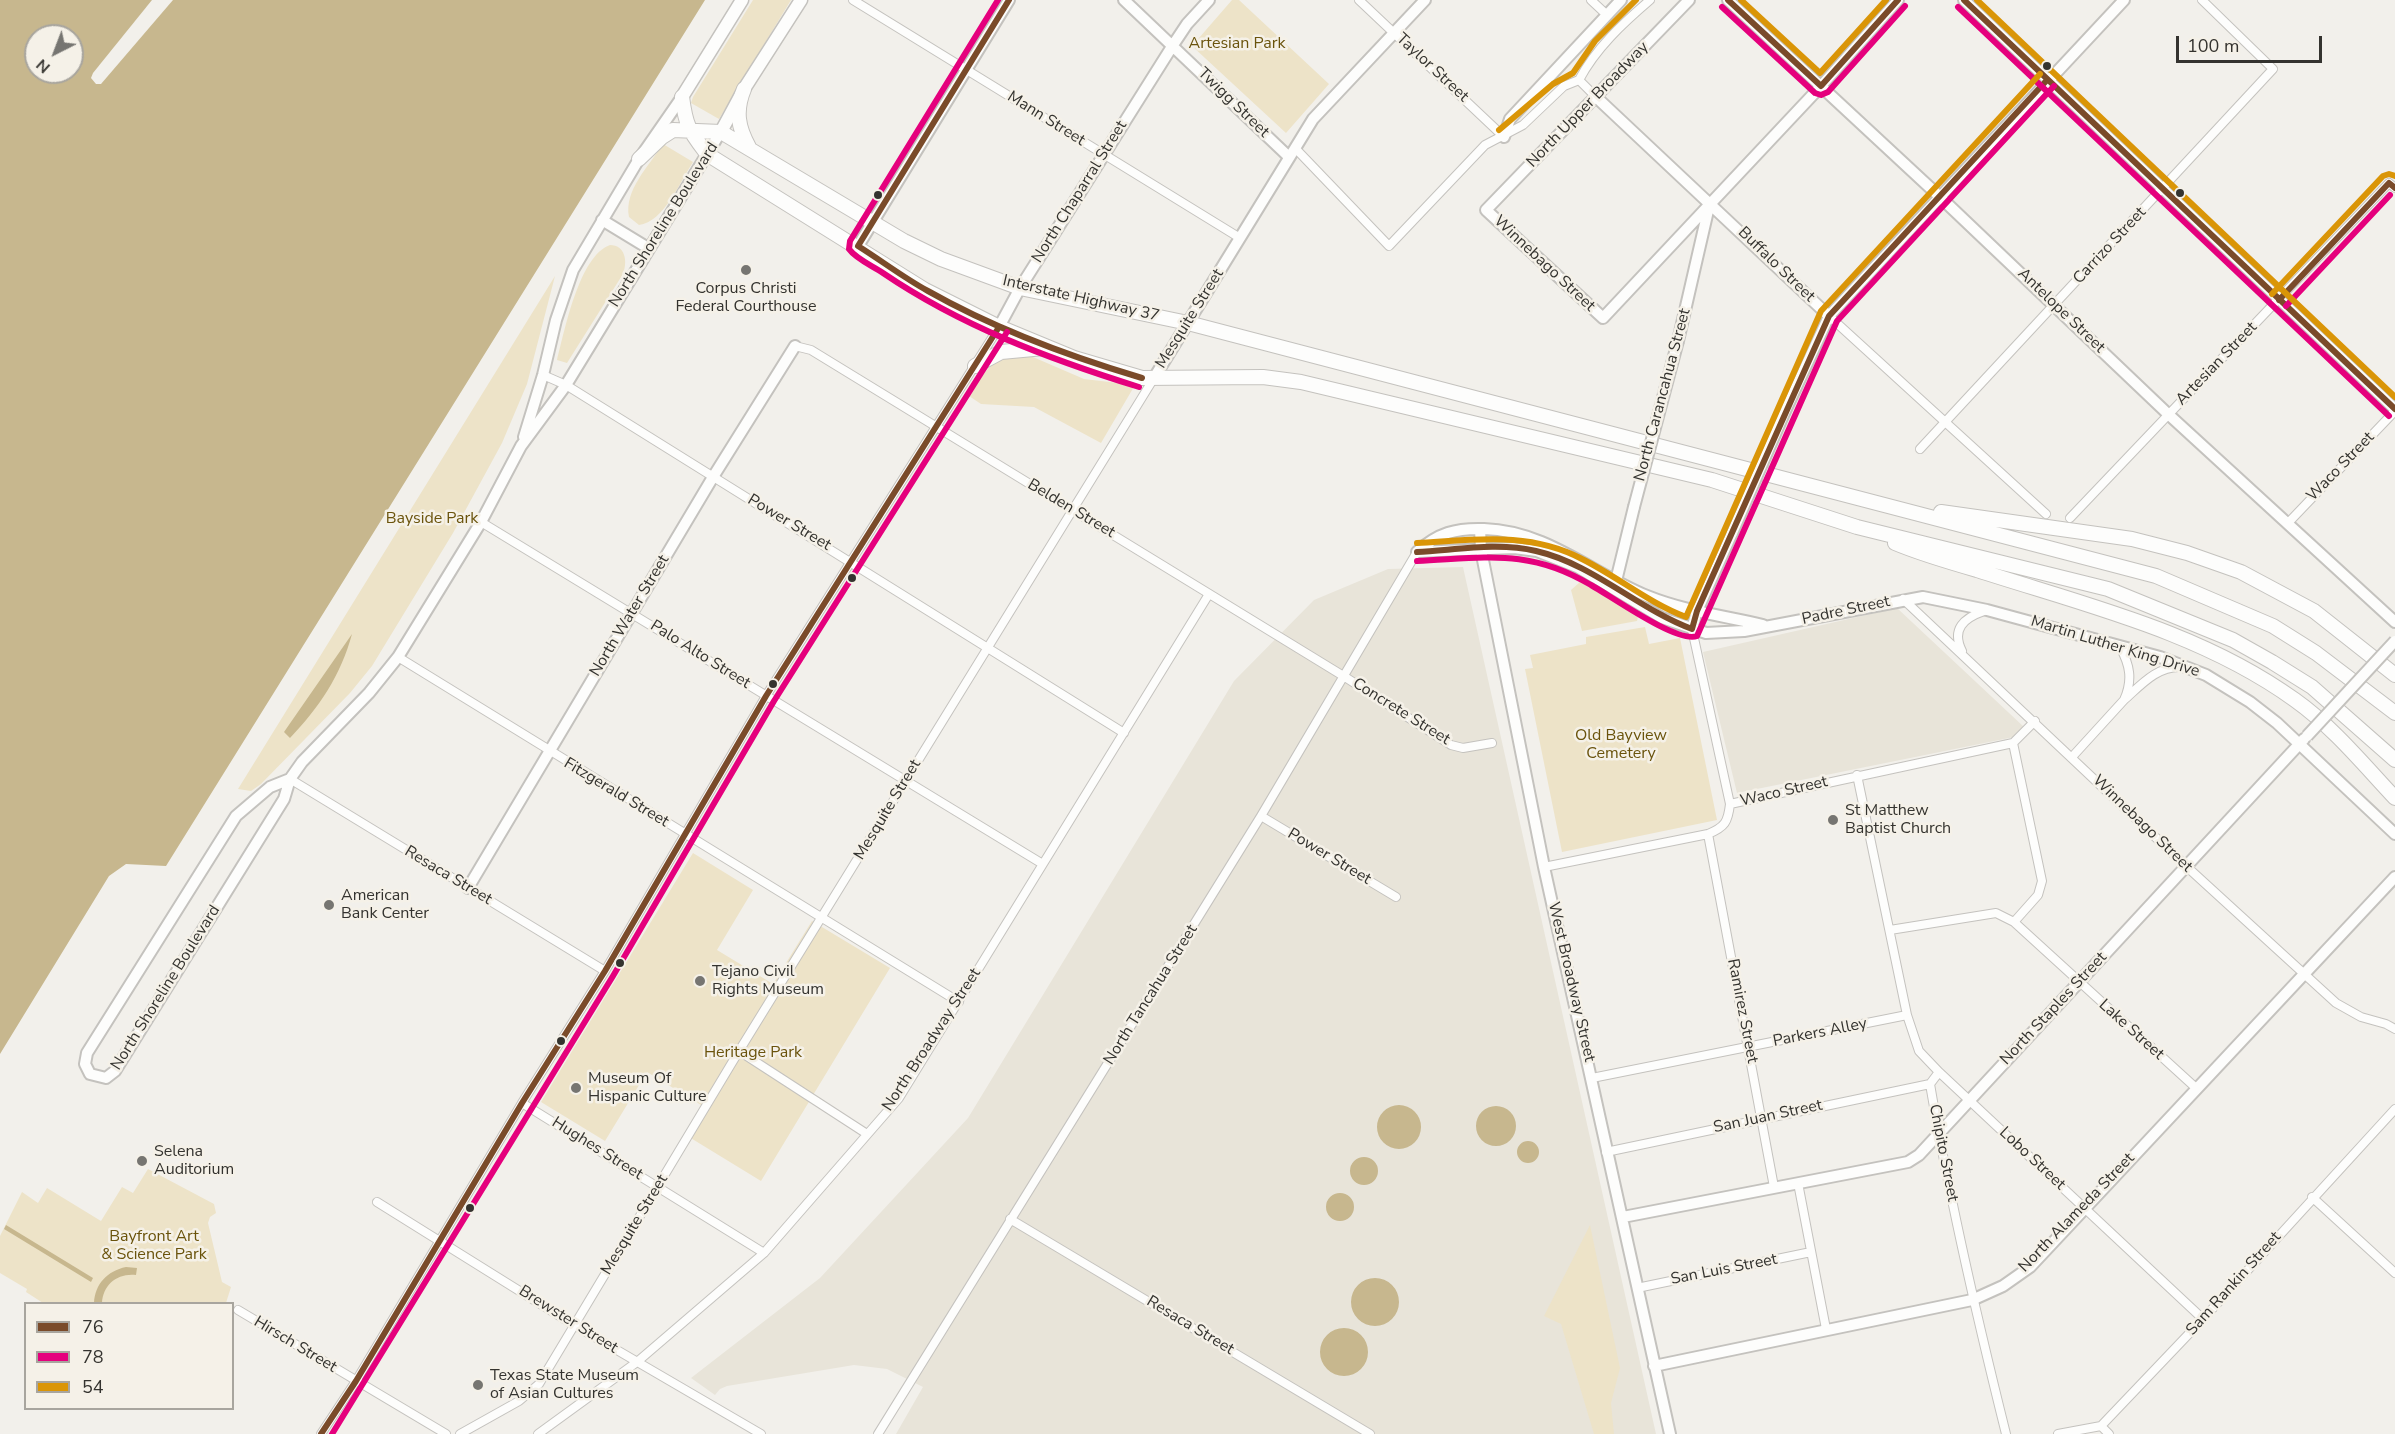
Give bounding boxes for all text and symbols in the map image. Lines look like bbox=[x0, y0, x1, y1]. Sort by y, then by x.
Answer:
north arrow bbox=[24, 24, 84, 84]
scale bar bbox=[2179, 24, 2324, 62]
street label: Taylor Street bbox=[1392, 30, 1472, 106]
park label: Artesian Park bbox=[1189, 34, 1285, 54]
text: 100 m bbox=[2187, 34, 2239, 58]
street label: North Upper Broadway bbox=[1523, 38, 1653, 172]
text: N bbox=[31, 54, 55, 78]
unlabelled marker bbox=[2041, 60, 2053, 72]
street label: Twigg Street bbox=[1193, 64, 1273, 142]
street label: Mann Street bbox=[1004, 88, 1088, 150]
street label: North Chaparral Street bbox=[1028, 117, 1132, 267]
street label: North Shoreline Boulevard bbox=[605, 139, 723, 311]
unlabelled marker bbox=[2174, 187, 2186, 199]
unlabelled marker bbox=[872, 189, 884, 201]
street label: Carrizo Street bbox=[2070, 204, 2150, 288]
street label: Winnebago Street bbox=[1489, 212, 1599, 316]
street label: Buffalo Street bbox=[1733, 223, 1819, 307]
marker: Corpus Christi Federal Courthouse bbox=[739, 263, 753, 277]
street label: Antelope Street bbox=[2013, 265, 2109, 357]
street label: Mesquite Street bbox=[1152, 266, 1228, 372]
street label: Interstate Highway 37 bbox=[1001, 272, 1161, 326]
place label: Corpus Christi Federal Courthouse bbox=[676, 279, 816, 317]
street label: North Carancahua Street bbox=[1631, 307, 1695, 483]
street label: Artesian Street bbox=[2172, 318, 2262, 410]
street label: Waco Street bbox=[2303, 428, 2379, 506]
street label: Belden Street bbox=[1024, 475, 1118, 543]
street label: Power Street bbox=[744, 491, 834, 555]
park label: Bayside Park bbox=[386, 509, 478, 529]
street label: North Water Street bbox=[586, 552, 674, 680]
unlabelled marker bbox=[846, 572, 858, 584]
street label: Padre Street bbox=[1800, 592, 1892, 630]
street label: Martin Luther King Drive bbox=[2028, 612, 2202, 682]
street label: Palo Alto Street bbox=[646, 617, 754, 693]
street label: Concrete Street bbox=[1349, 674, 1453, 750]
unlabelled marker bbox=[767, 678, 779, 690]
park label: Old Bayview Cemetery bbox=[1575, 726, 1667, 764]
street label: Fitzgerald Street bbox=[560, 754, 672, 832]
street label: Mesquite Street bbox=[850, 756, 926, 864]
street label: Winnebago Street bbox=[2088, 771, 2196, 877]
street label: Waco Street bbox=[1738, 773, 1830, 811]
place label: St Matthew Baptist Church bbox=[1845, 801, 1951, 839]
marker: St Matthew Baptist Church bbox=[1826, 813, 1840, 827]
street label: Power Street bbox=[1284, 825, 1374, 889]
street label: Resaca Street bbox=[401, 842, 495, 910]
place label: American Bank Center bbox=[341, 886, 429, 924]
marker: American Bank Center bbox=[322, 898, 336, 912]
street label: West Broadway Street bbox=[1543, 900, 1599, 1064]
street label: North Shoreline Boulevard bbox=[107, 902, 225, 1074]
street label: North Tancahua Street bbox=[1100, 921, 1202, 1069]
street label: North Staples Street bbox=[1997, 949, 2111, 1069]
unlabelled marker bbox=[614, 957, 626, 969]
street label: Ramirez Street bbox=[1722, 957, 1762, 1065]
place label: Tejano Civil Rights Museum bbox=[712, 962, 824, 1000]
street label: North Broadway Street bbox=[879, 965, 985, 1115]
marker: Tejano Civil Rights Museum bbox=[693, 974, 707, 988]
street label: Lake Street bbox=[2094, 996, 2168, 1064]
street label: Parkers Alley bbox=[1771, 1014, 1869, 1052]
unlabelled marker bbox=[555, 1035, 567, 1047]
park label: Heritage Park bbox=[704, 1043, 802, 1063]
place label: Museum Of Hispanic Culture bbox=[588, 1069, 707, 1107]
marker: Museum Of Hispanic Culture bbox=[569, 1081, 583, 1095]
street label: San Juan Street bbox=[1712, 1096, 1824, 1138]
street label: Chipito Street bbox=[1924, 1103, 1962, 1203]
street label: Hughes Street bbox=[548, 1113, 646, 1185]
street label: Lobo Street bbox=[1995, 1124, 2069, 1194]
place label: Selena Auditorium bbox=[154, 1142, 234, 1180]
street label: North Alameda Street bbox=[2015, 1149, 2139, 1277]
marker: Selena Auditorium bbox=[135, 1154, 149, 1168]
street label: Mesquite Street bbox=[597, 1171, 673, 1279]
unlabelled marker bbox=[464, 1202, 476, 1214]
park label: Bayfront Art & Science Park bbox=[101, 1227, 207, 1265]
street label: Sam Rankin Street bbox=[2182, 1228, 2286, 1340]
street label: San Luis Street bbox=[1669, 1250, 1779, 1290]
street label: Brewster Street bbox=[515, 1282, 621, 1358]
street label: Resaca Street bbox=[1143, 1292, 1237, 1360]
legend bbox=[24, 1302, 234, 1410]
street label: Hirsch Street bbox=[250, 1313, 340, 1377]
text: 76 bbox=[82, 1315, 104, 1339]
text: 78 bbox=[82, 1345, 104, 1369]
place label: Texas State Museum of Asian Cultures bbox=[490, 1366, 639, 1404]
text: 54 bbox=[82, 1375, 104, 1399]
marker: Texas State Museum of Asian Cultures bbox=[471, 1378, 485, 1392]

